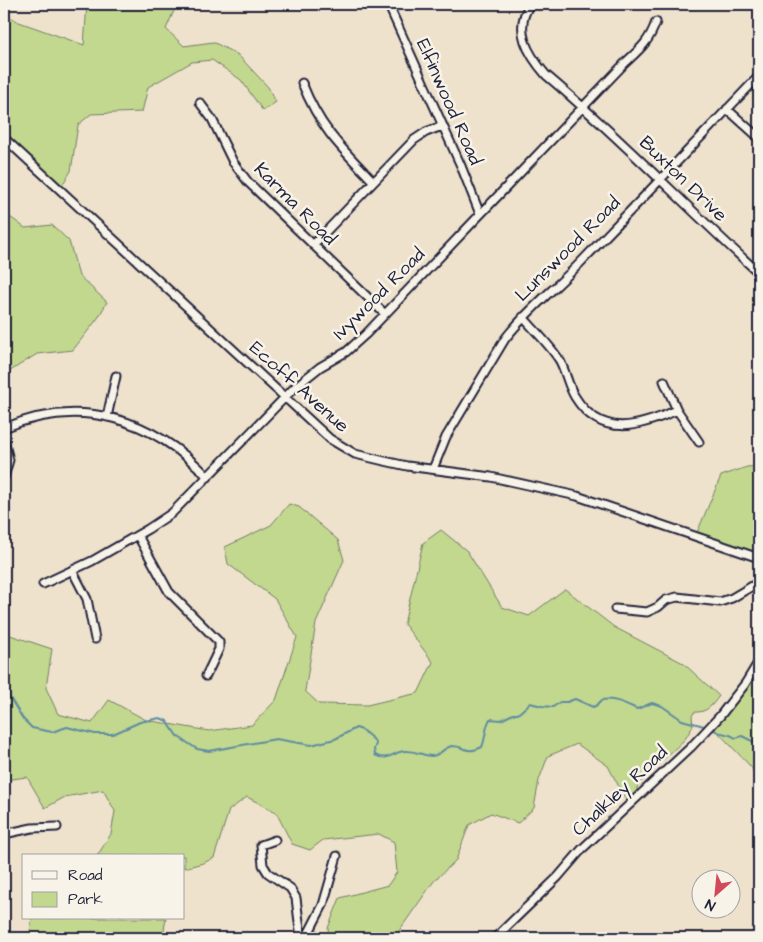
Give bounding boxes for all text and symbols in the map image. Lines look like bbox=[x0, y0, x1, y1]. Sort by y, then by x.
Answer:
street label: Elfinwood Road bbox=[409, 35, 489, 170]
street label: Buxton Drive bbox=[633, 130, 733, 228]
street label: Karma Road bbox=[247, 156, 343, 252]
street label: Lunswood Road bbox=[509, 190, 627, 308]
street label: Ivywood Road bbox=[327, 242, 432, 347]
street label: Ecoff Avenue bbox=[243, 335, 355, 439]
street label: Chalkley Road bbox=[566, 739, 675, 843]
legend bbox=[22, 854, 185, 920]
text: Road bbox=[68, 865, 103, 886]
north arrow bbox=[690, 870, 740, 920]
text: Park bbox=[68, 889, 103, 910]
text: N bbox=[702, 894, 719, 916]

